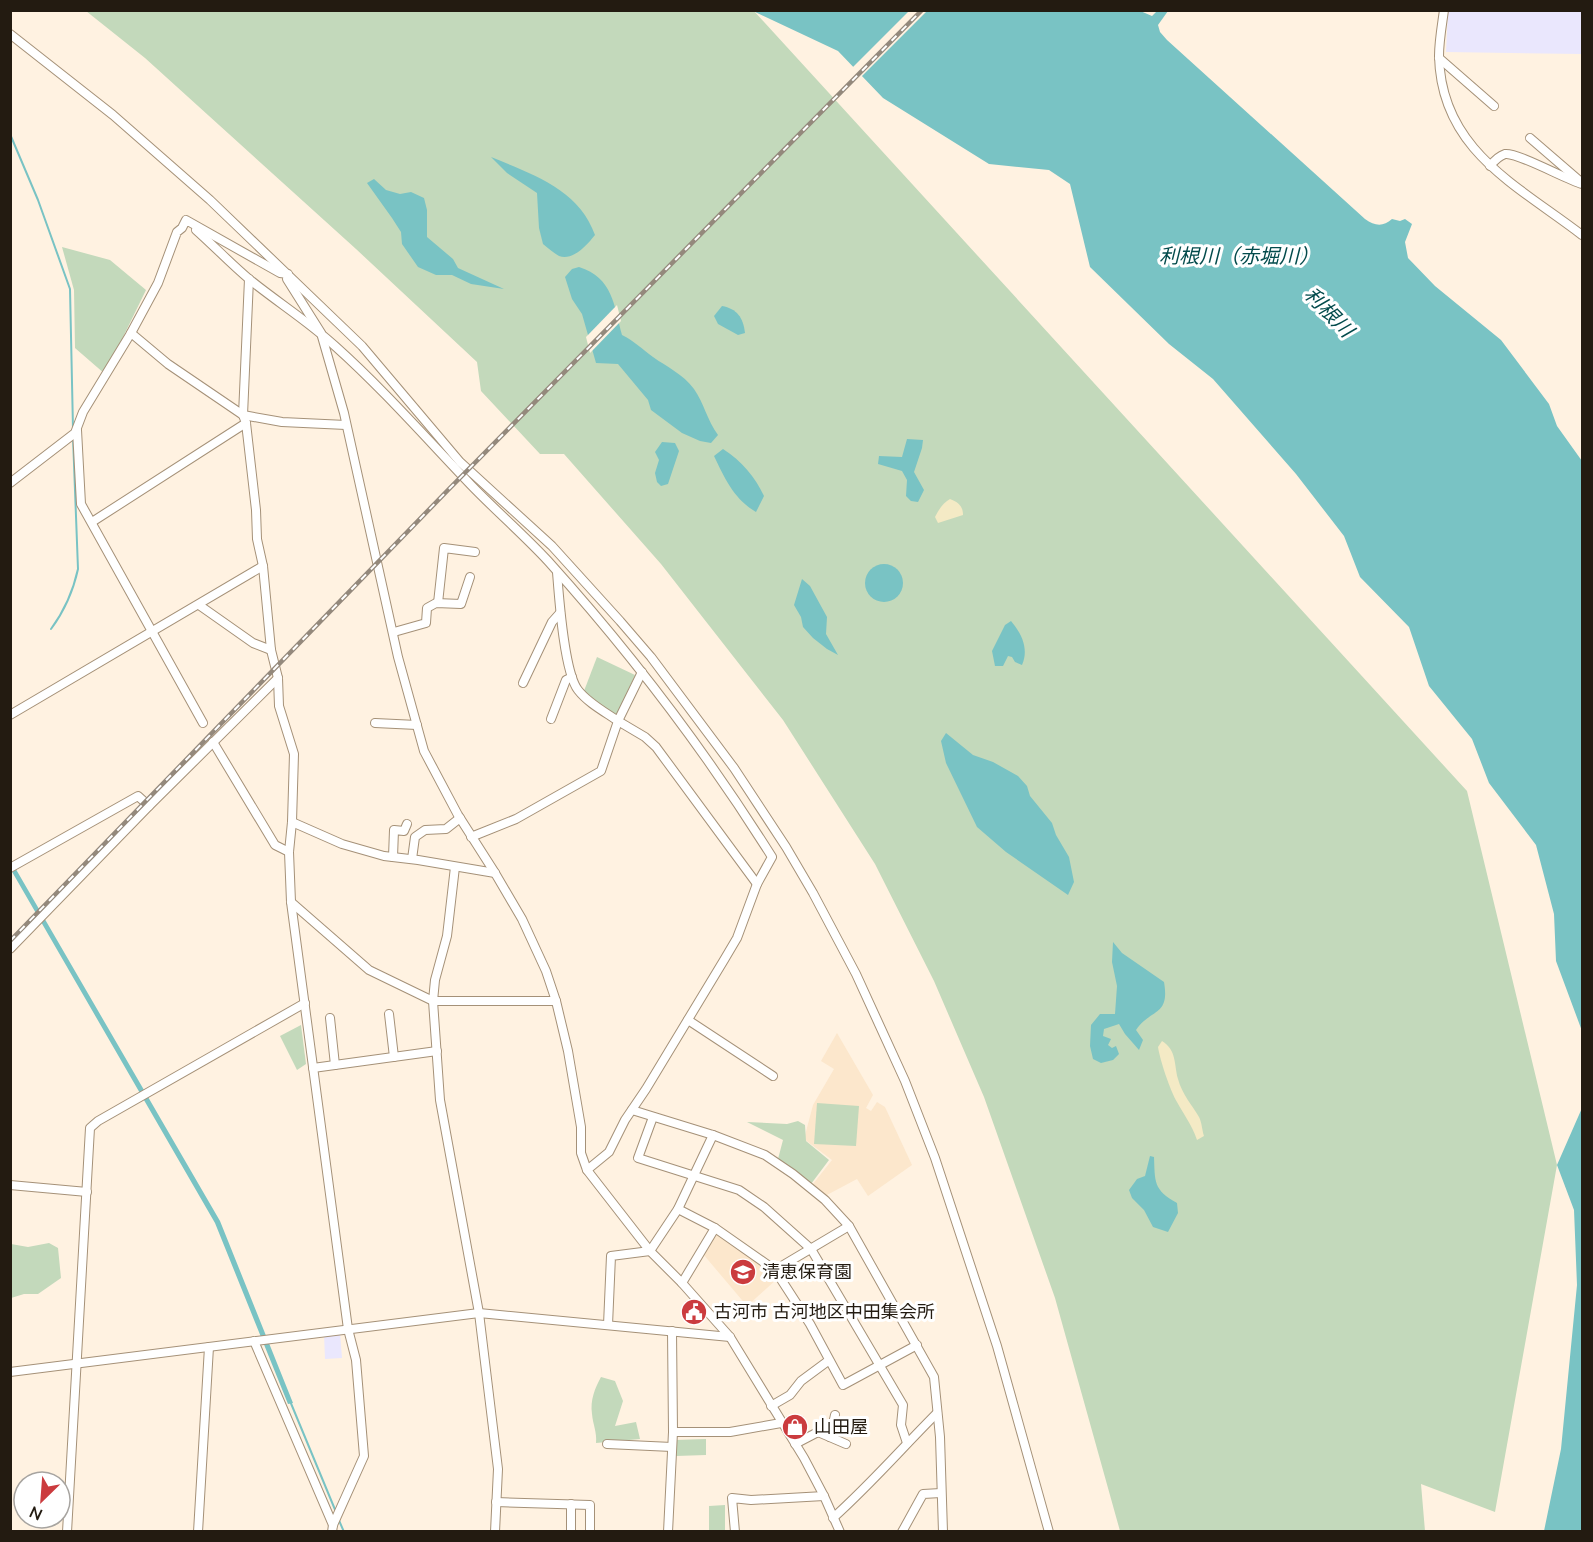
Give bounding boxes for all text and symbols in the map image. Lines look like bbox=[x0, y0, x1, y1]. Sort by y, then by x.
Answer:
water label: 利根川（赤堀川） bbox=[1159, 243, 1319, 268]
water label: 利根川 bbox=[1300, 281, 1361, 343]
school or university icon: 清恵保育園 bbox=[728, 1257, 758, 1287]
place label: 清恵保育園 bbox=[762, 1260, 852, 1283]
public building icon: 古河市 古河地区中田集会所 bbox=[679, 1297, 709, 1327]
place label: 古河市 古河地区中田集会所 bbox=[714, 1300, 935, 1323]
shop icon: 山田屋 bbox=[780, 1412, 810, 1442]
place label: 山田屋 bbox=[814, 1415, 868, 1438]
north arrow bbox=[12, 1470, 72, 1530]
text: N bbox=[26, 1502, 45, 1525]

